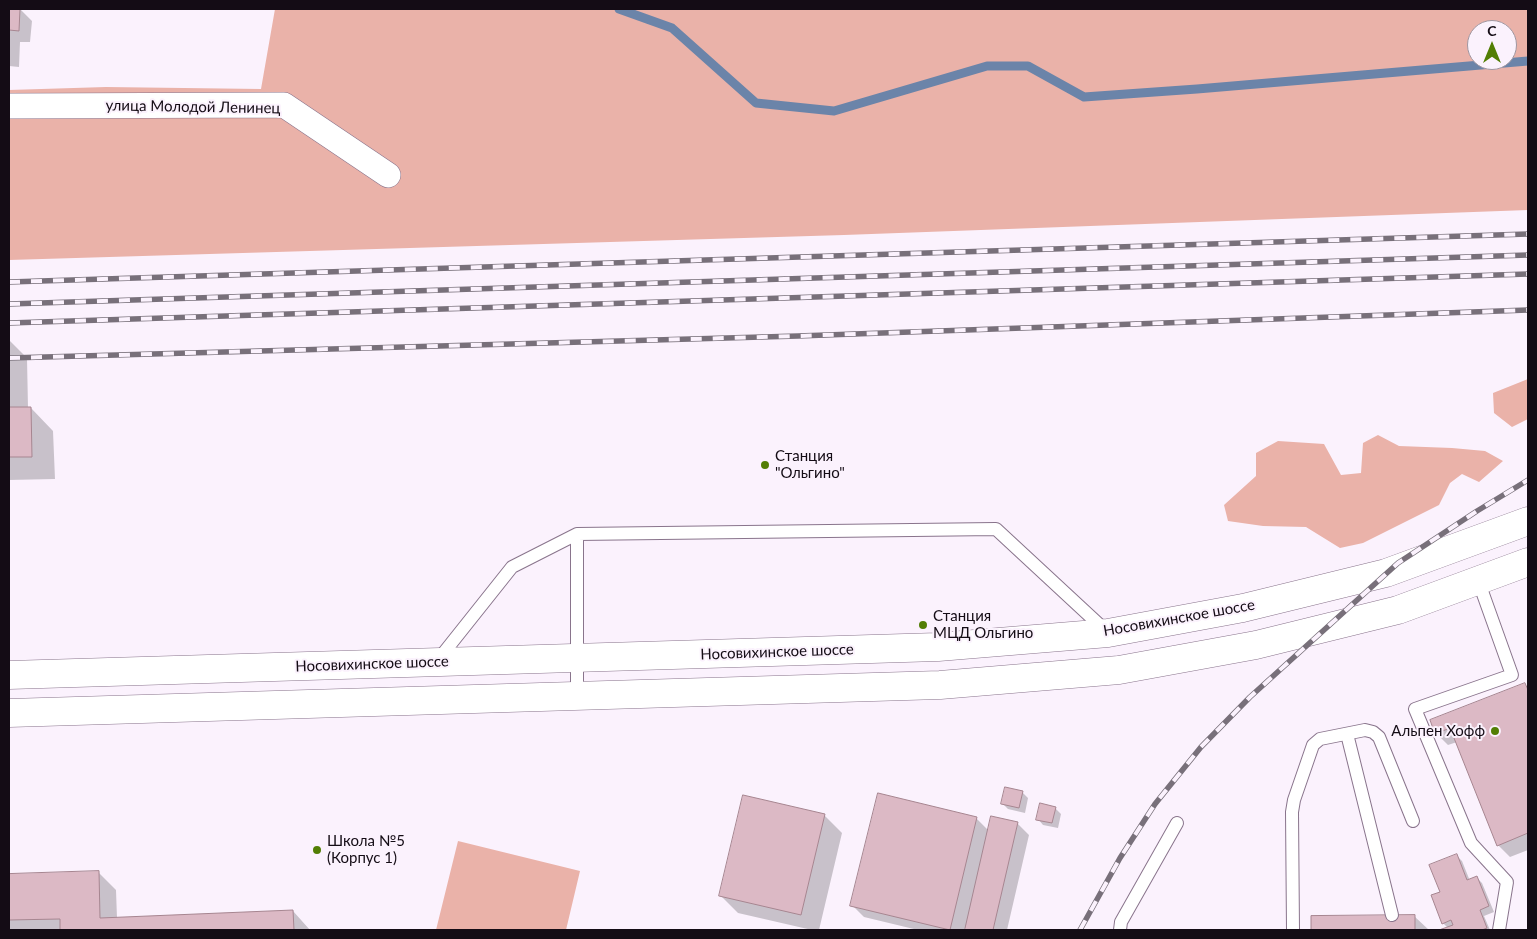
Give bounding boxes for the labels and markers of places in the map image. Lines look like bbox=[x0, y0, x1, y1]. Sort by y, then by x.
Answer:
place label: Станция "Ольгино" bbox=[775, 447, 845, 482]
marker: Станция "Ольгино" bbox=[759, 459, 771, 471]
place label: Станция МЦД Ольгино bbox=[933, 607, 1033, 642]
marker: Станция МЦД Ольгино bbox=[917, 619, 929, 631]
place label: Альпен Хофф bbox=[1391, 722, 1485, 740]
marker: Альпен Хофф bbox=[1489, 725, 1501, 737]
place label: Школа №5 (Корпус 1) bbox=[327, 832, 405, 867]
marker: Школа №5 (Корпус 1) bbox=[311, 844, 323, 856]

